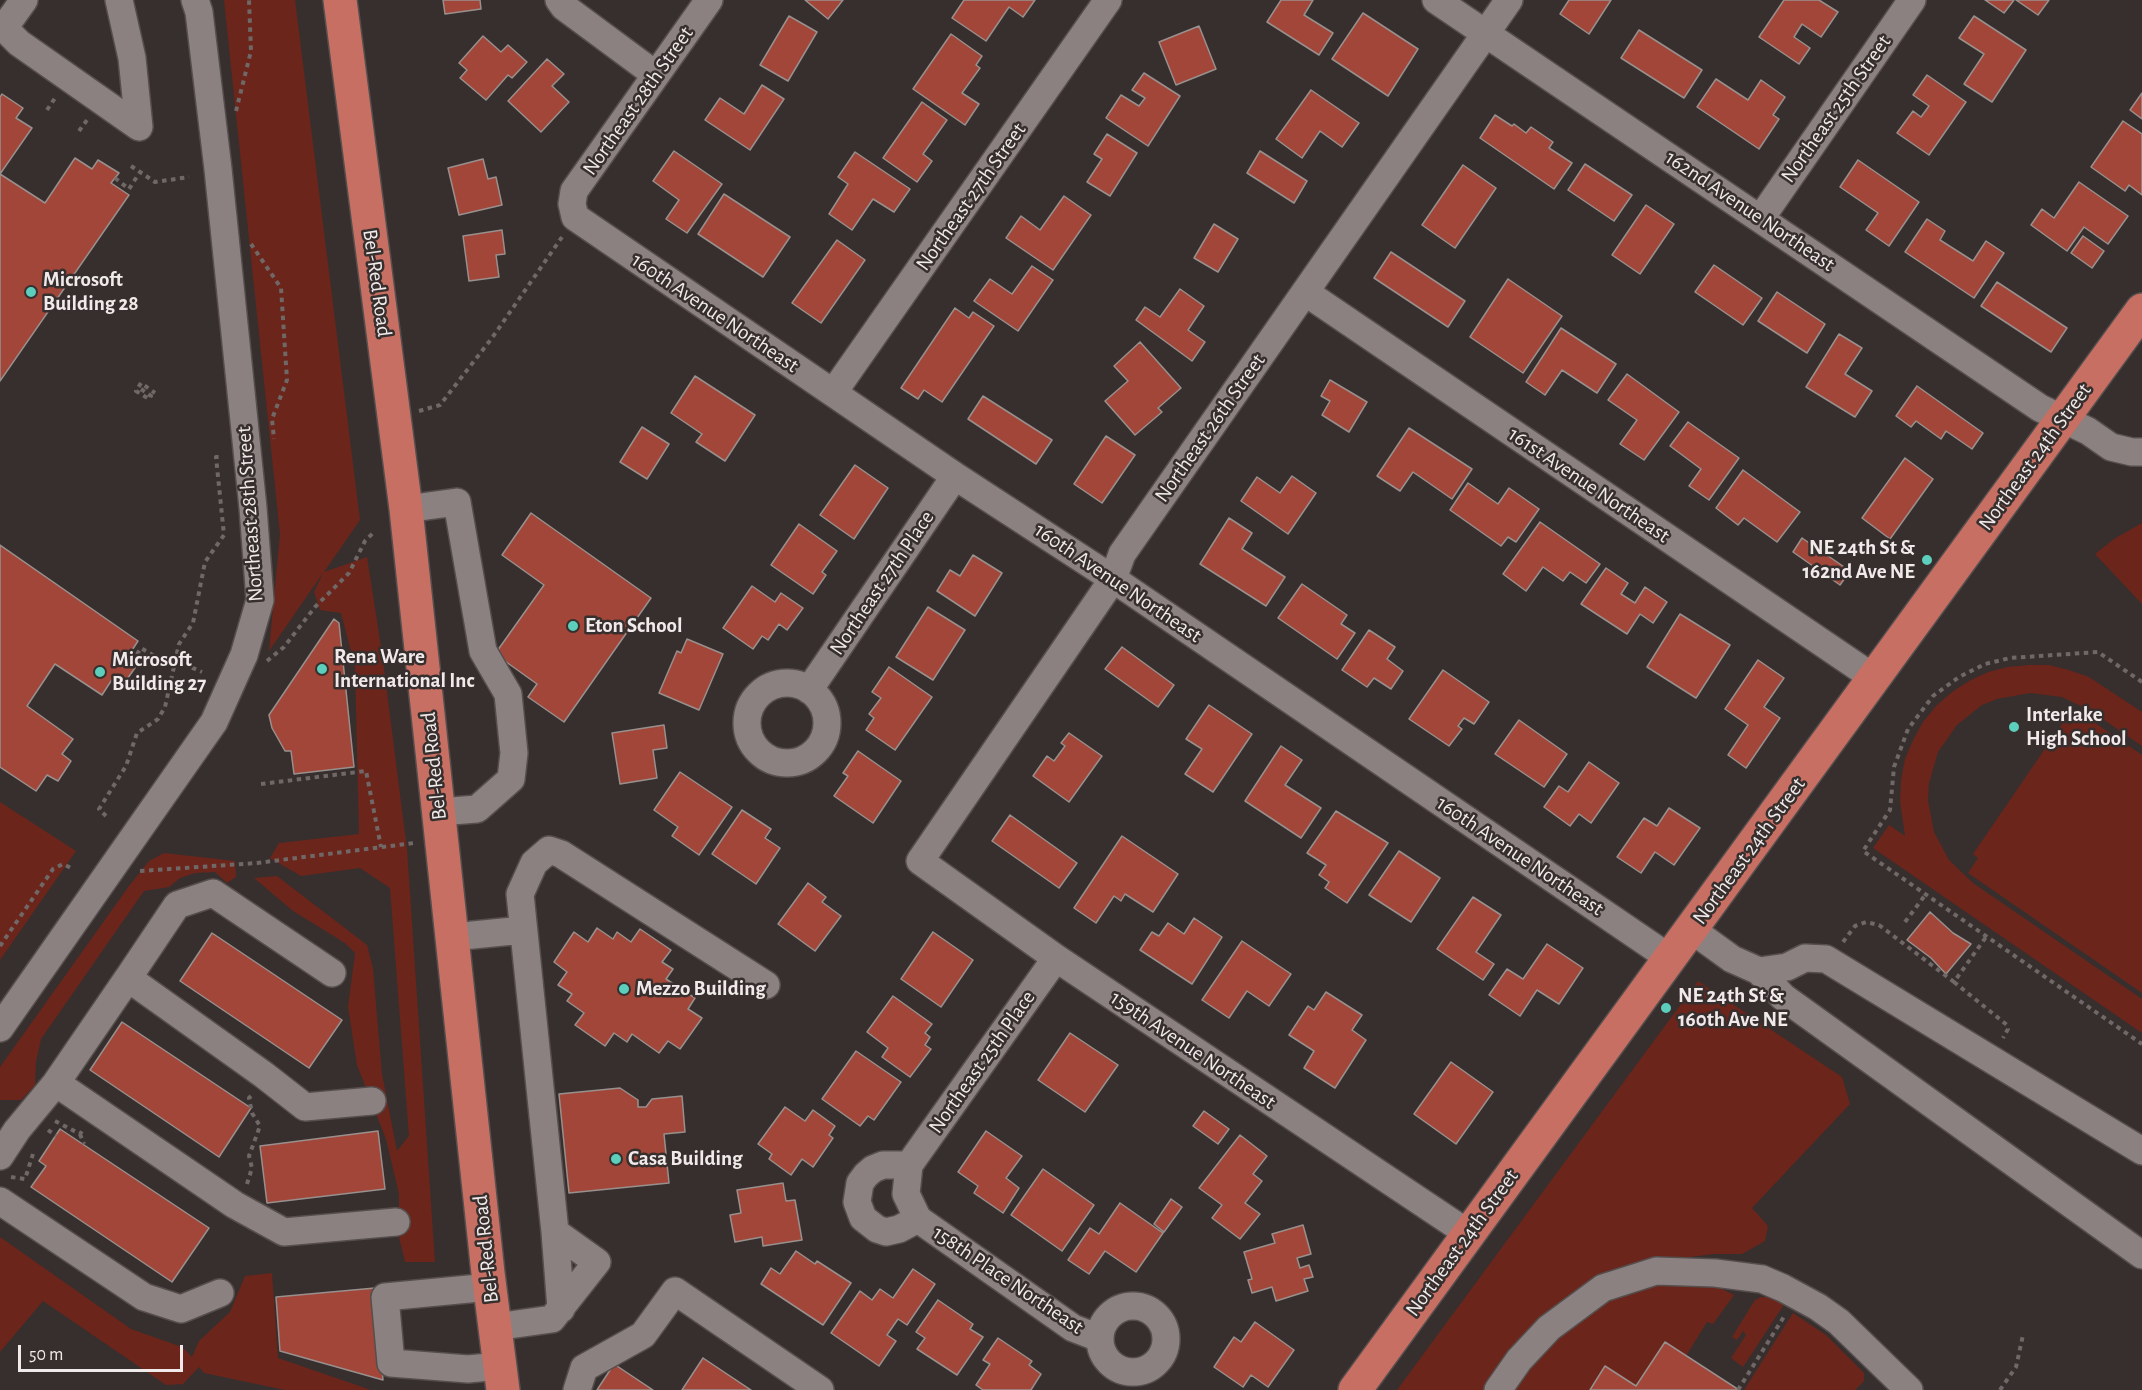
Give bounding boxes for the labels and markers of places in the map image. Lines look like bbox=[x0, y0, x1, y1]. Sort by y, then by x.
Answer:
place label: Microsoft Building 28 bbox=[43, 267, 139, 317]
marker: Microsoft Building 28 bbox=[24, 285, 38, 299]
place label: NE 24th St & 162nd Ave NE bbox=[1803, 535, 1915, 585]
marker: NE 24th St & 162nd Ave NE bbox=[1920, 553, 1934, 567]
place label: Eton School bbox=[585, 613, 682, 639]
marker: Eton School bbox=[566, 619, 580, 633]
place label: Rena Ware International Inc bbox=[334, 644, 475, 694]
place label: Microsoft Building 27 bbox=[112, 647, 206, 697]
marker: Rena Ware International Inc bbox=[315, 662, 329, 676]
marker: Microsoft Building 27 bbox=[93, 665, 107, 679]
place label: Interlake High School bbox=[2026, 702, 2127, 752]
marker: Interlake High School bbox=[2007, 720, 2021, 734]
place label: Mezzo Building bbox=[636, 976, 766, 1002]
marker: Mezzo Building bbox=[617, 982, 631, 996]
place label: NE 24th St & 160th Ave NE bbox=[1678, 983, 1788, 1033]
marker: NE 24th St & 160th Ave NE bbox=[1659, 1001, 1673, 1015]
place label: Casa Building bbox=[628, 1146, 743, 1172]
marker: Casa Building bbox=[609, 1152, 623, 1166]

